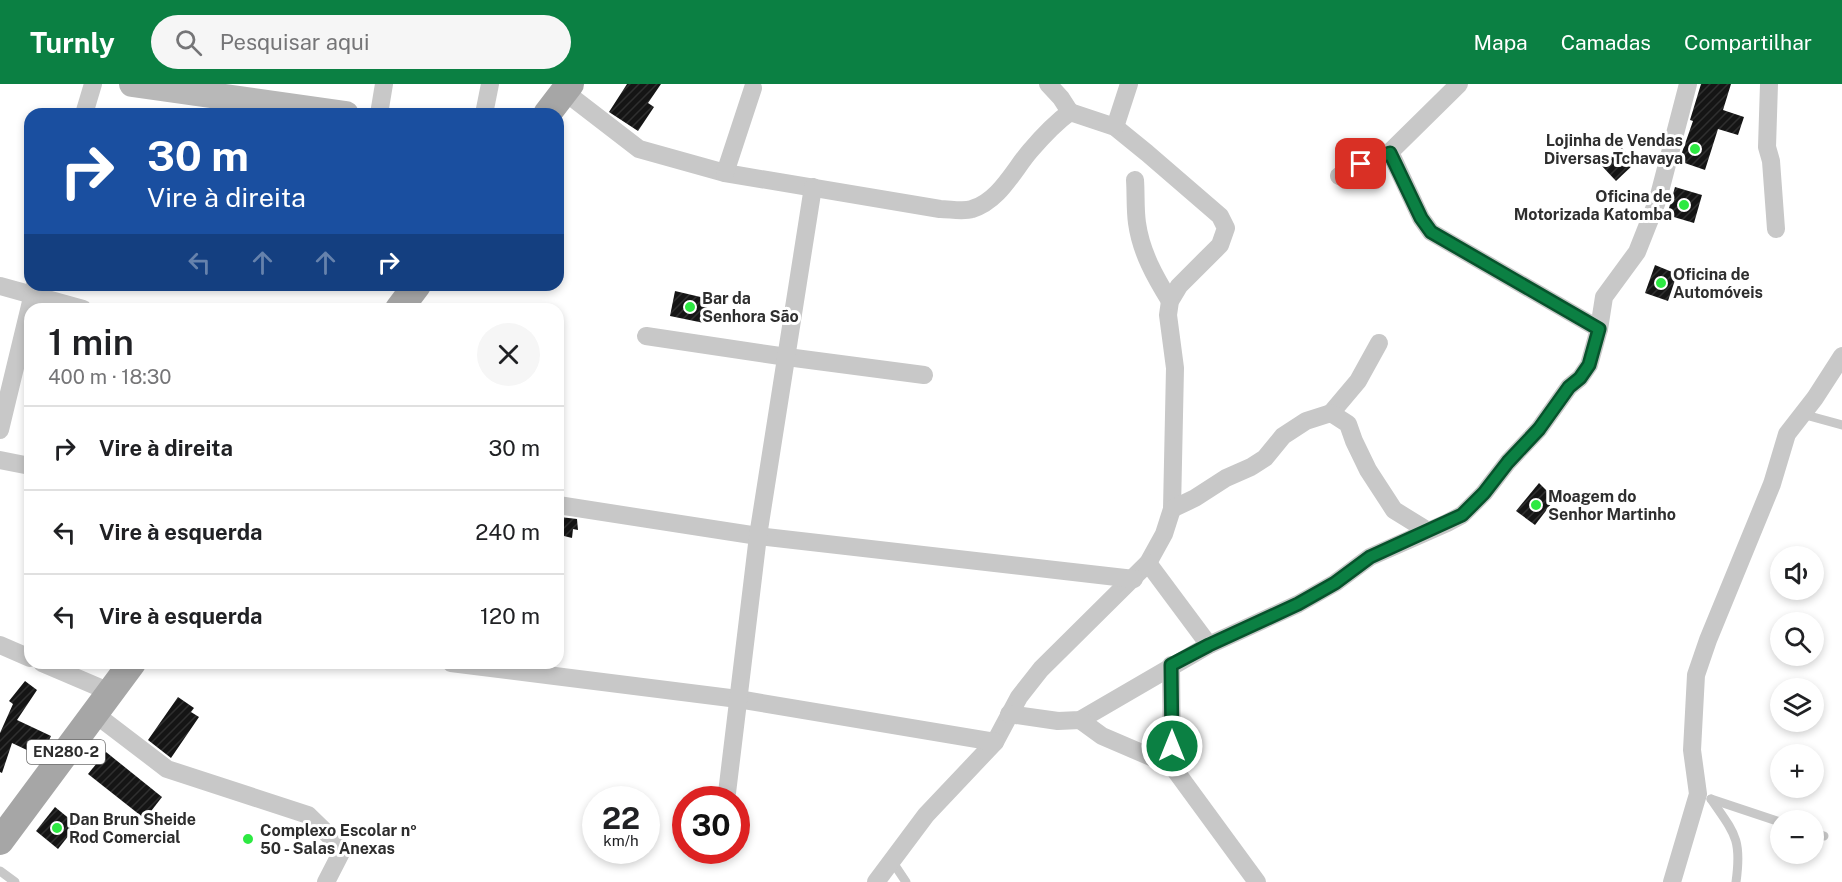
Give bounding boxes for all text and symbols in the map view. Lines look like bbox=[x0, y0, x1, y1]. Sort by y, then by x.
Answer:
search box bbox=[151, 15, 571, 69]
text: Turnly bbox=[30, 26, 115, 59]
icon: search bbox=[172, 26, 205, 59]
text: Pesquisar aqui bbox=[220, 29, 369, 55]
text: Mapa bbox=[1474, 30, 1528, 55]
text: Camadas bbox=[1561, 30, 1651, 55]
text: Compartilhar bbox=[1684, 30, 1812, 55]
text: 30 m bbox=[147, 131, 249, 180]
place label: Lojinha de Vendas Diversas Tchavaya bbox=[1544, 131, 1683, 168]
icon: right bbox=[48, 132, 126, 210]
pin bbox=[1335, 138, 1386, 189]
marker: Lojinha de Vendas Diversas Tchavaya bbox=[1688, 142, 1702, 156]
icon: arrive bbox=[1344, 147, 1377, 180]
text: Vire à direita bbox=[147, 181, 306, 213]
place label: Oficina de Motorizada Katomba bbox=[1514, 187, 1672, 224]
marker: Oficina de Motorizada Katomba bbox=[1677, 198, 1691, 212]
icon: left bbox=[183, 246, 216, 279]
icon: ahead bbox=[246, 246, 279, 279]
icon: ahead bbox=[309, 246, 342, 279]
icon: right bbox=[372, 246, 405, 279]
place label: Oficina de Automóveis bbox=[1673, 265, 1763, 302]
marker: Oficina de Automóveis bbox=[1654, 276, 1668, 290]
place label: Bar da Senhora São bbox=[702, 289, 799, 326]
marker: Bar da Senhora São bbox=[683, 300, 697, 314]
text: 1 min bbox=[48, 321, 134, 363]
button: close bbox=[477, 323, 540, 386]
text: 400 m · 18:30 bbox=[48, 365, 172, 389]
icon: right bbox=[48, 432, 81, 465]
text: Vire à direita bbox=[99, 435, 233, 461]
text: 30 m bbox=[488, 435, 540, 461]
place label: Moagem do Senhor Martinho bbox=[1548, 487, 1676, 524]
marker: Moagem do Senhor Martinho bbox=[1529, 498, 1543, 512]
icon: left bbox=[48, 516, 81, 549]
text: Vire à esquerda bbox=[99, 519, 263, 545]
text: 240 m bbox=[475, 519, 540, 545]
map controls bbox=[1770, 546, 1824, 864]
button: sound bbox=[1770, 546, 1824, 600]
icon: left bbox=[48, 600, 81, 633]
text: Vire à esquerda bbox=[99, 603, 263, 629]
text: 120 m bbox=[480, 603, 540, 629]
button: search bbox=[1770, 612, 1824, 666]
button: layers bbox=[1770, 678, 1824, 732]
position arrow bbox=[1140, 714, 1204, 778]
road number: EN280-2 bbox=[27, 740, 105, 764]
button: + bbox=[1770, 744, 1824, 798]
speed limit sign: 30 bbox=[672, 786, 750, 864]
text: 22 bbox=[602, 800, 640, 836]
place label: Dan Brun Sheide Rod Comercial bbox=[69, 810, 196, 847]
button: − bbox=[1770, 810, 1824, 864]
marker: Dan Brun Sheide Rod Comercial bbox=[50, 821, 64, 835]
place label: Complexo Escolar nº 50 - Salas Anexas bbox=[260, 821, 417, 858]
marker: Complexo Escolar nº 50 - Salas Anexas bbox=[241, 832, 255, 846]
text: km/h bbox=[603, 832, 639, 849]

